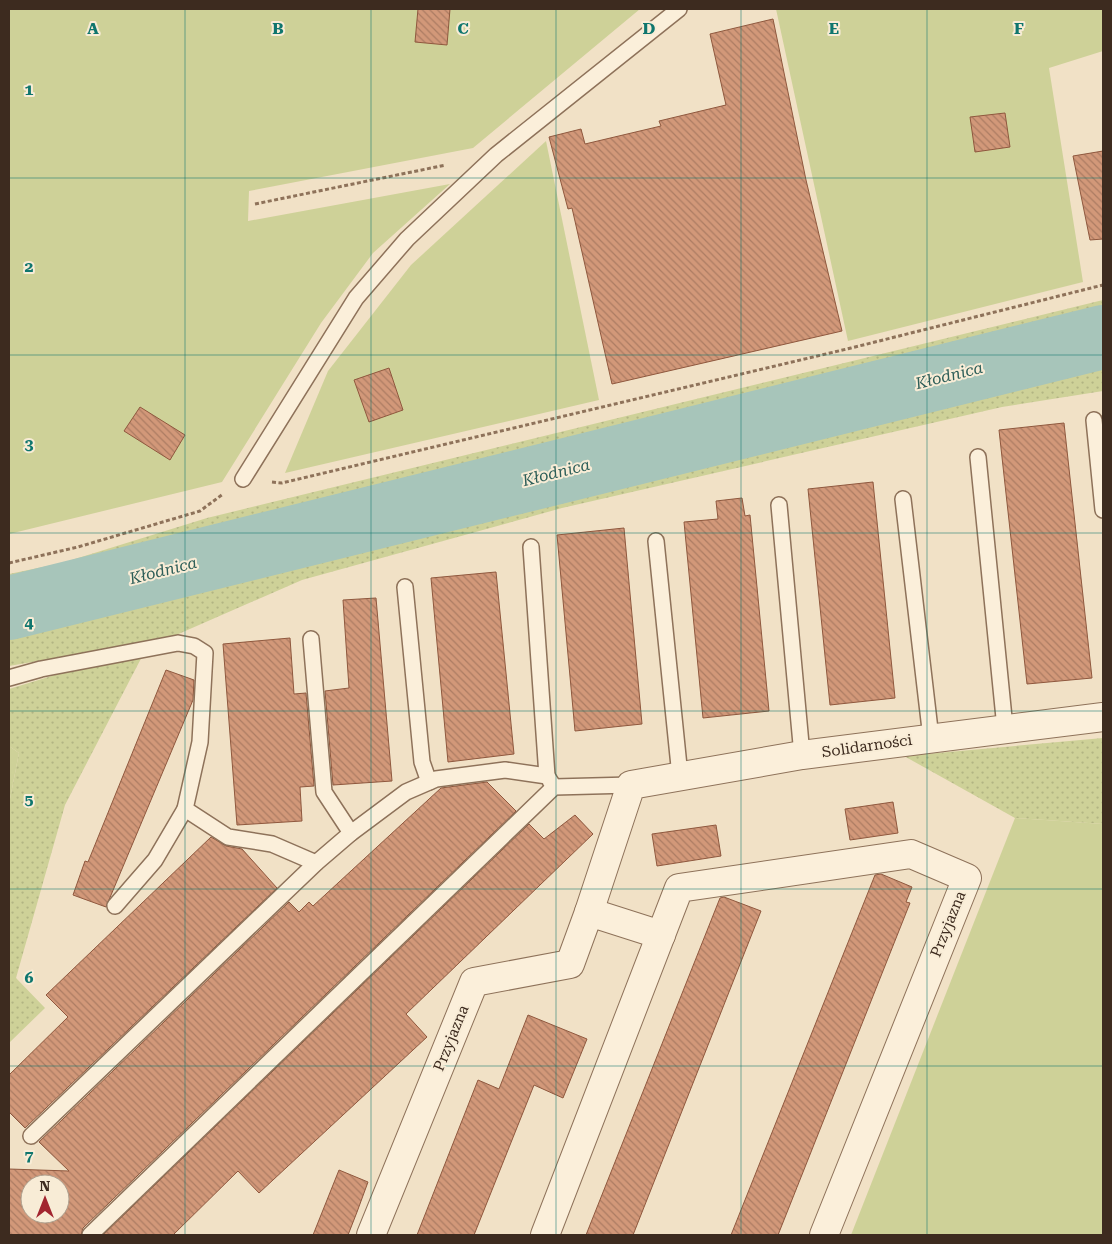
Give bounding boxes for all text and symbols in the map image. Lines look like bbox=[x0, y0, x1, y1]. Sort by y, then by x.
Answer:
text: A bbox=[87, 19, 99, 38]
text: B bbox=[272, 19, 284, 38]
text: C bbox=[457, 19, 469, 38]
text: D bbox=[643, 19, 656, 38]
text: E bbox=[829, 19, 839, 38]
text: F bbox=[1014, 19, 1024, 38]
text: 1 bbox=[25, 80, 34, 99]
text: 2 bbox=[25, 257, 34, 276]
water label: Kłodnica bbox=[912, 358, 985, 393]
text: 3 bbox=[25, 435, 34, 454]
water label: Kłodnica bbox=[519, 455, 592, 490]
water label: Kłodnica bbox=[126, 553, 199, 588]
text: 4 bbox=[25, 613, 34, 632]
street label: Solidarności bbox=[821, 731, 914, 761]
text: 5 bbox=[25, 790, 34, 809]
street label: Przyjazna bbox=[927, 888, 969, 960]
text: 6 bbox=[25, 968, 34, 987]
street label: Przyjazna bbox=[430, 1002, 472, 1074]
text: 7 bbox=[25, 1146, 34, 1165]
north arrow bbox=[20, 1174, 70, 1224]
text: N bbox=[40, 1178, 51, 1194]

